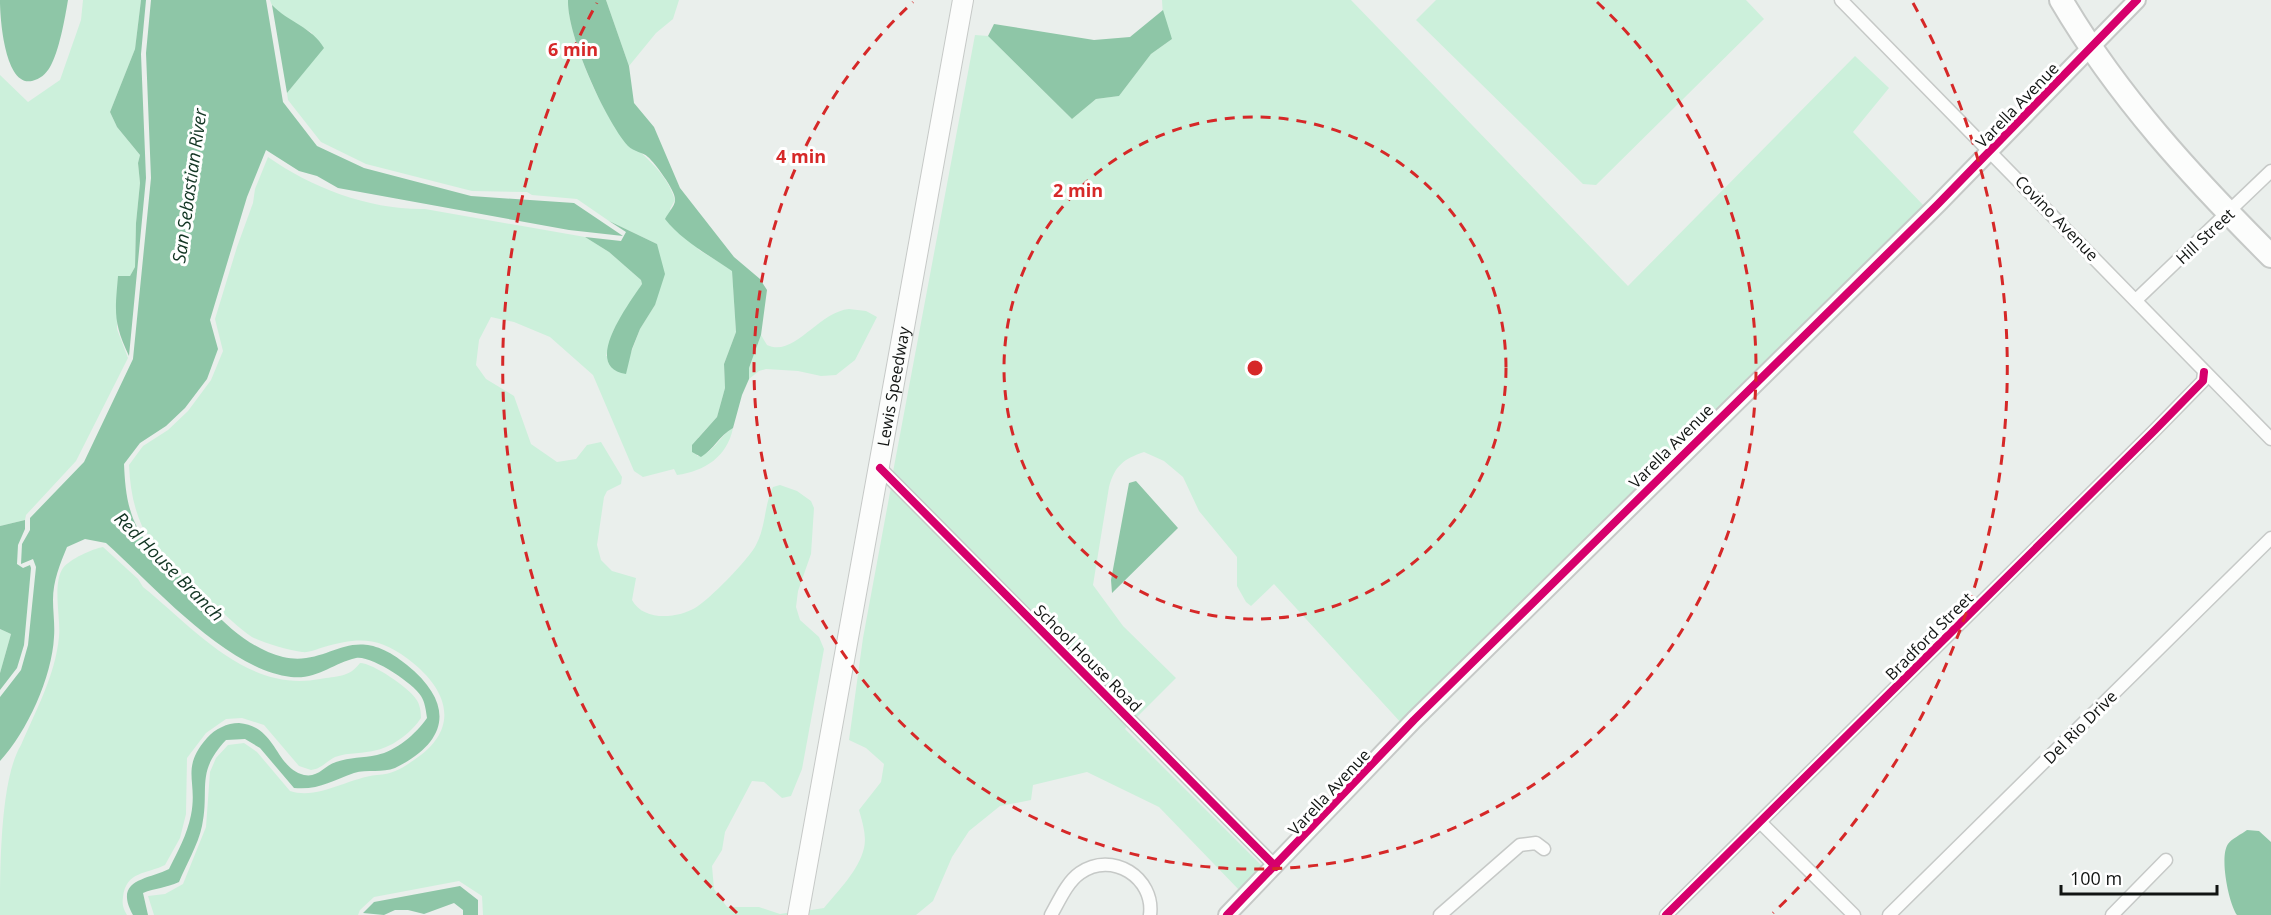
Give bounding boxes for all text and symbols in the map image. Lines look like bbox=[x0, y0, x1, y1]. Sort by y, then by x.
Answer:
text: 6 min bbox=[548, 37, 598, 61]
street label: Varella Avenue bbox=[1971, 58, 2063, 152]
water label: San Sebastian River bbox=[166, 106, 212, 265]
text: 4 min bbox=[776, 144, 826, 168]
street label: Covino Avenue bbox=[2011, 170, 2103, 266]
text: 2 min bbox=[1053, 178, 1103, 202]
street label: Hill Street bbox=[2171, 203, 2239, 269]
street label: Lewis Speedway bbox=[872, 324, 915, 448]
centre of rings bbox=[1245, 358, 1265, 378]
street label: Varella Avenue bbox=[1624, 399, 1718, 493]
water label: Red House Branch bbox=[110, 506, 230, 626]
street label: Bradford Street bbox=[1880, 587, 1978, 685]
street label: School House Road bbox=[1029, 599, 1147, 717]
street label: Del Rio Drive bbox=[2038, 685, 2122, 769]
street label: Varella Avenue bbox=[1283, 744, 1375, 840]
scale bar bbox=[2061, 858, 2217, 896]
text: 100 m bbox=[2070, 866, 2122, 890]

